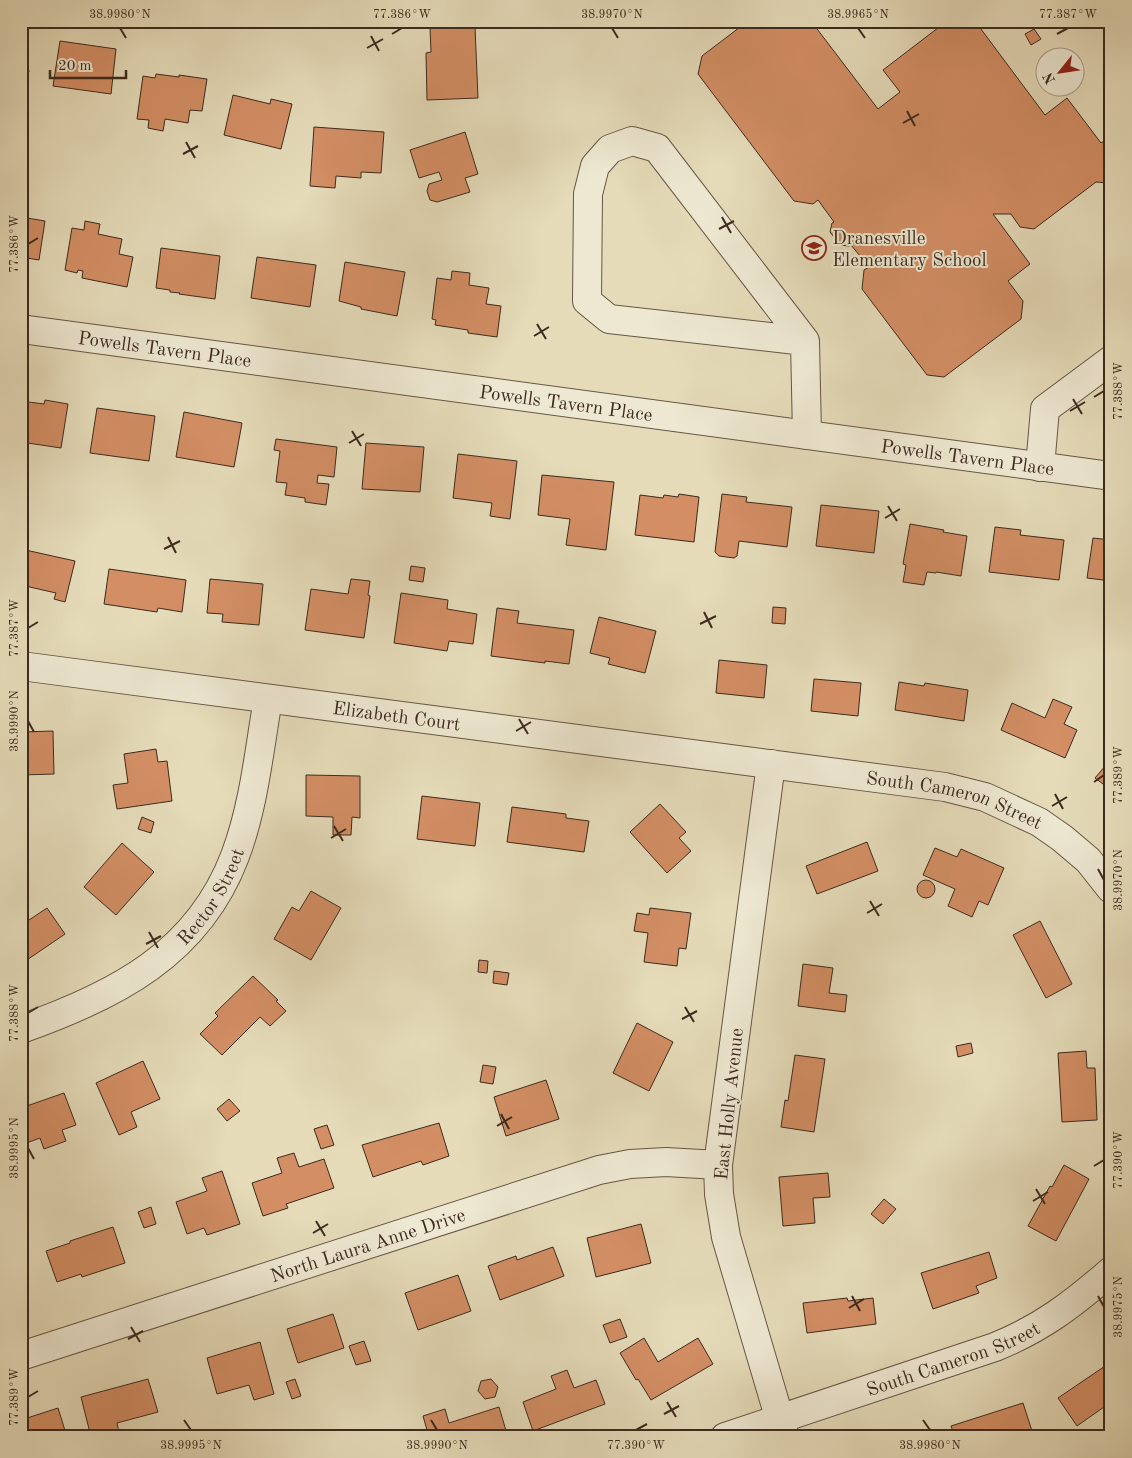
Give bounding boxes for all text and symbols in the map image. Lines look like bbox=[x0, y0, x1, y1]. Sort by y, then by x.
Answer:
text: 38.9965°N bbox=[827, 8, 889, 21]
text: 38.9980°N bbox=[89, 9, 151, 21]
text: 77.386°W bbox=[373, 9, 431, 21]
text: 38.9970°N bbox=[581, 9, 643, 21]
text: 77.387°W bbox=[1039, 9, 1097, 21]
scale bar bbox=[50, 48, 126, 80]
north arrow bbox=[1034, 48, 1084, 98]
text: 20 m bbox=[58, 59, 92, 74]
text: N bbox=[1041, 70, 1058, 86]
text: 77.386°W bbox=[9, 215, 21, 273]
place label: Dranesville Elementary School bbox=[832, 230, 987, 271]
school or university icon: Dranesville Elementary School bbox=[801, 235, 827, 261]
street label: Powells Tavern Place bbox=[77, 330, 252, 372]
text: 77.388°W bbox=[1113, 362, 1125, 420]
street label: Powells Tavern Place bbox=[478, 384, 654, 426]
street label: Powells Tavern Place bbox=[879, 438, 1055, 480]
text: 77.387°W bbox=[9, 599, 21, 657]
text: 38.9990°N bbox=[9, 690, 21, 752]
street label: Elizabeth Court bbox=[331, 700, 462, 735]
text: 77.389°W bbox=[1113, 746, 1125, 804]
street label: South Cameron Street bbox=[865, 770, 1044, 834]
street label: Rector Street bbox=[175, 846, 249, 950]
text: 38.9970°N bbox=[1113, 849, 1125, 911]
text: 77.388°W bbox=[9, 984, 21, 1042]
street label: East Holly Avenue bbox=[713, 1027, 748, 1181]
text: 38.9995°N bbox=[8, 1117, 21, 1179]
text: 77.390°W bbox=[1113, 1131, 1125, 1189]
street label: North Laura Anne Drive bbox=[268, 1207, 468, 1287]
text: 38.9975°N bbox=[1112, 1276, 1125, 1338]
street label: South Cameron Street bbox=[865, 1320, 1044, 1401]
text: 77.389°W bbox=[9, 1368, 21, 1426]
text: 38.9995°N bbox=[160, 1439, 222, 1452]
text: 38.9990°N bbox=[406, 1440, 468, 1452]
text: 77.390°W bbox=[607, 1440, 665, 1452]
text: 38.9980°N bbox=[899, 1440, 961, 1452]

